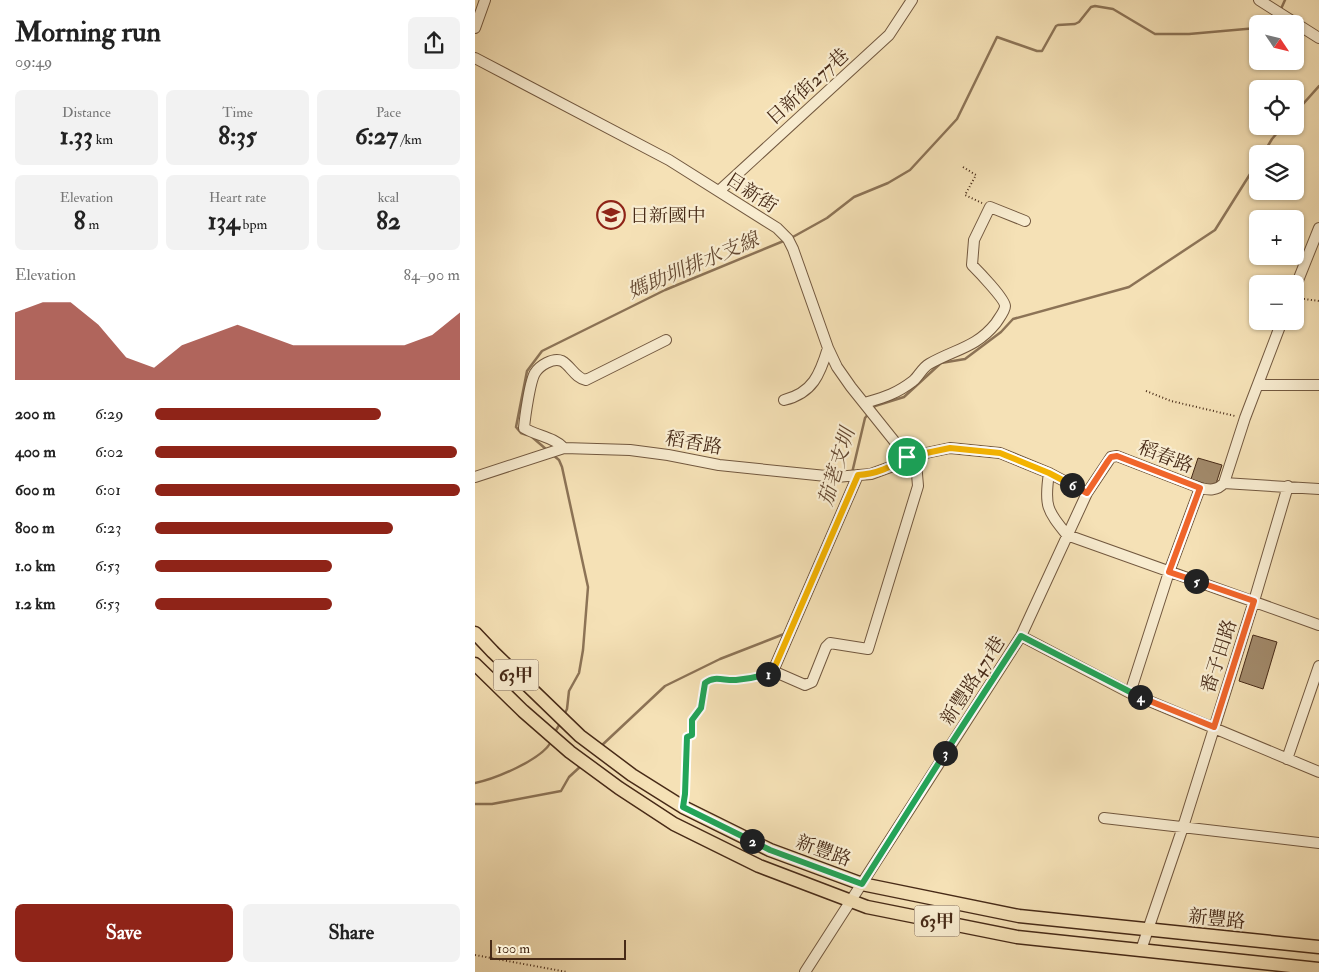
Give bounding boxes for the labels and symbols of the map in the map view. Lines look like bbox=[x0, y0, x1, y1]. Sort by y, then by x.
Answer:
north arrow bbox=[1249, 15, 1304, 70]
street label: 日新街277巷 bbox=[761, 43, 854, 130]
street label: 日新街 bbox=[721, 167, 782, 218]
school or university icon: 日新國中 bbox=[596, 200, 626, 230]
place label: 日新國中 bbox=[630, 204, 706, 228]
water label: 媽助圳排水支線 bbox=[624, 226, 764, 304]
water label: 茄荖支圳 bbox=[813, 422, 861, 509]
street label: 稻香路 bbox=[664, 426, 724, 460]
pin bbox=[886, 436, 928, 478]
street label: 稻春路 bbox=[1135, 436, 1197, 478]
pin: 6 bbox=[1059, 472, 1085, 498]
pin: 5 bbox=[1183, 568, 1209, 594]
street label: 番子田路 bbox=[1196, 616, 1242, 696]
street label: 新豐路471巷 bbox=[935, 632, 1010, 730]
road number: 63甲 bbox=[493, 660, 539, 690]
pin: 1 bbox=[755, 662, 781, 686]
pin: 4 bbox=[1127, 684, 1153, 710]
pin: 3 bbox=[933, 740, 957, 766]
pin: 2 bbox=[739, 828, 765, 854]
street label: 新豐路 bbox=[793, 830, 855, 872]
street label: 新豐路 bbox=[1187, 904, 1247, 934]
road number: 63甲 bbox=[915, 906, 959, 936]
scale bar bbox=[490, 937, 626, 960]

